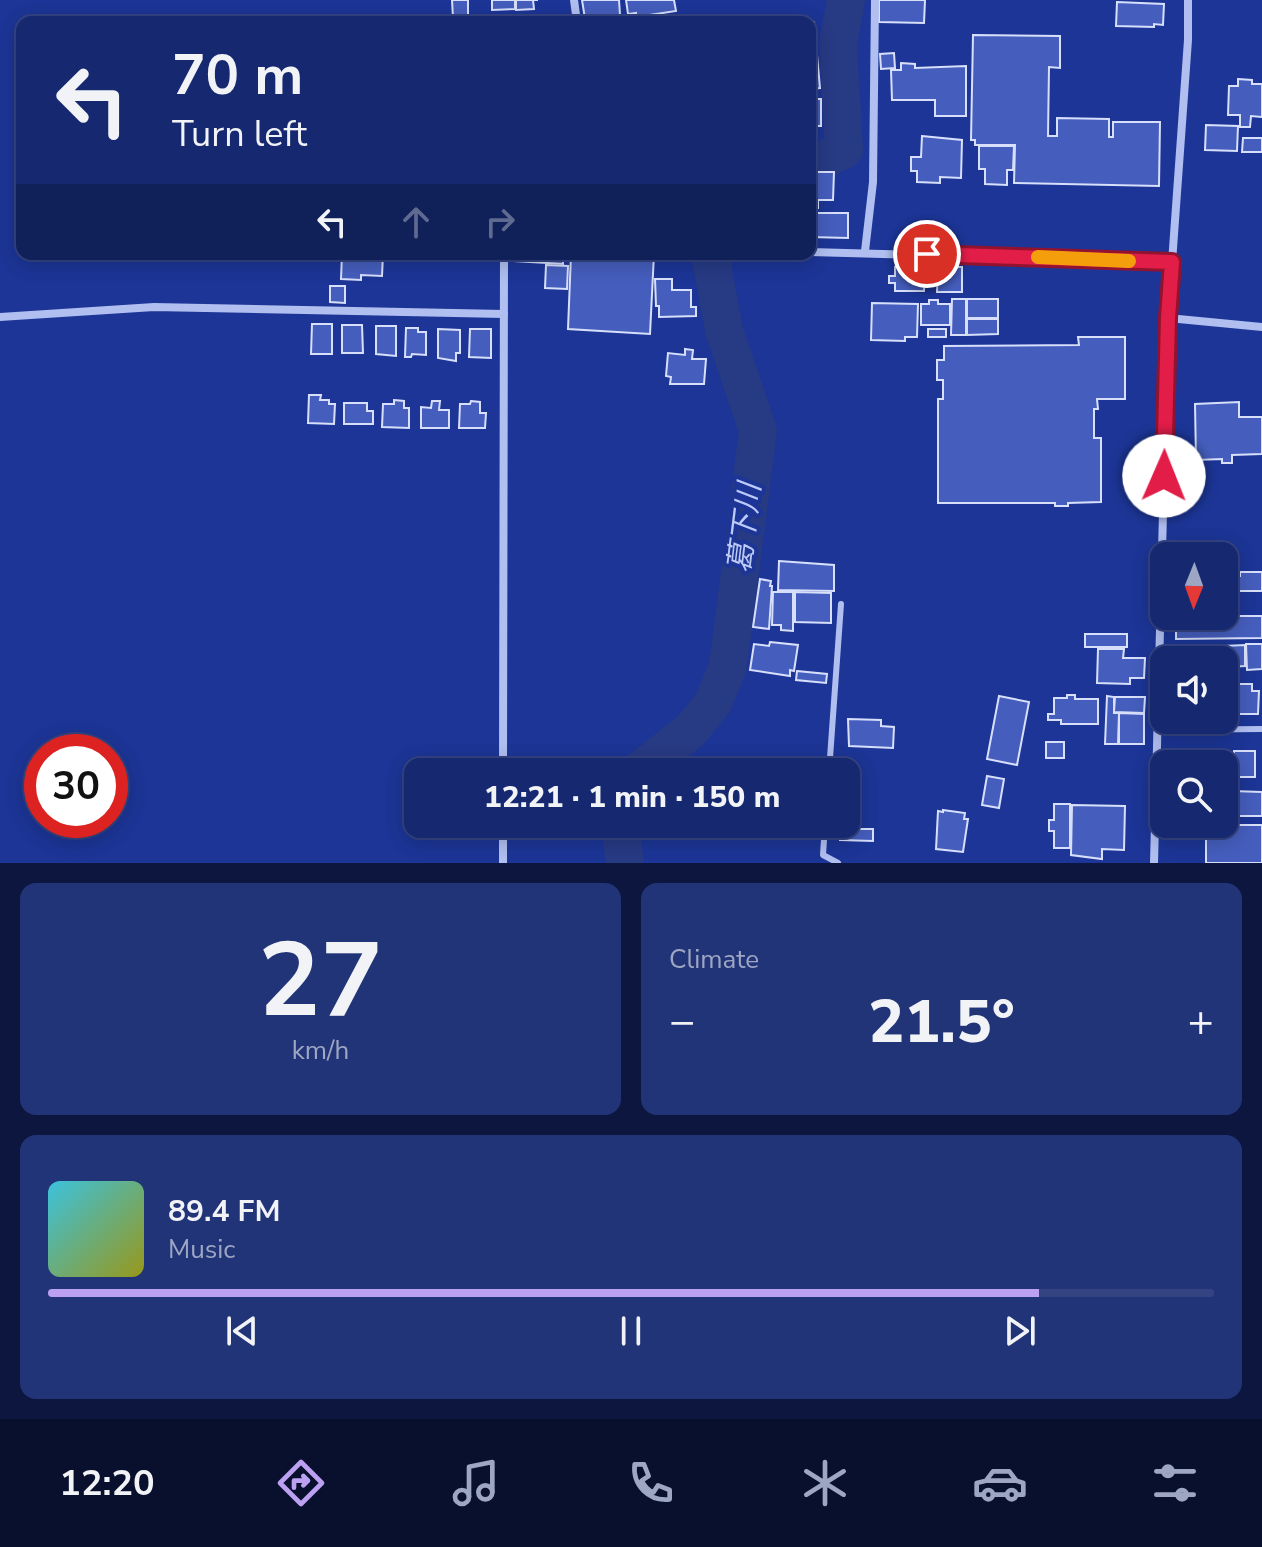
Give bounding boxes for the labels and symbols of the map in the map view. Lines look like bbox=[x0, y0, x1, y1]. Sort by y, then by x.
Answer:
pin bbox=[893, 220, 961, 288]
position arrow bbox=[1122, 434, 1206, 518]
water label: 葛下川 bbox=[719, 478, 771, 575]
north arrow bbox=[1150, 542, 1238, 630]
speed limit sign: 30 bbox=[24, 734, 128, 838]

